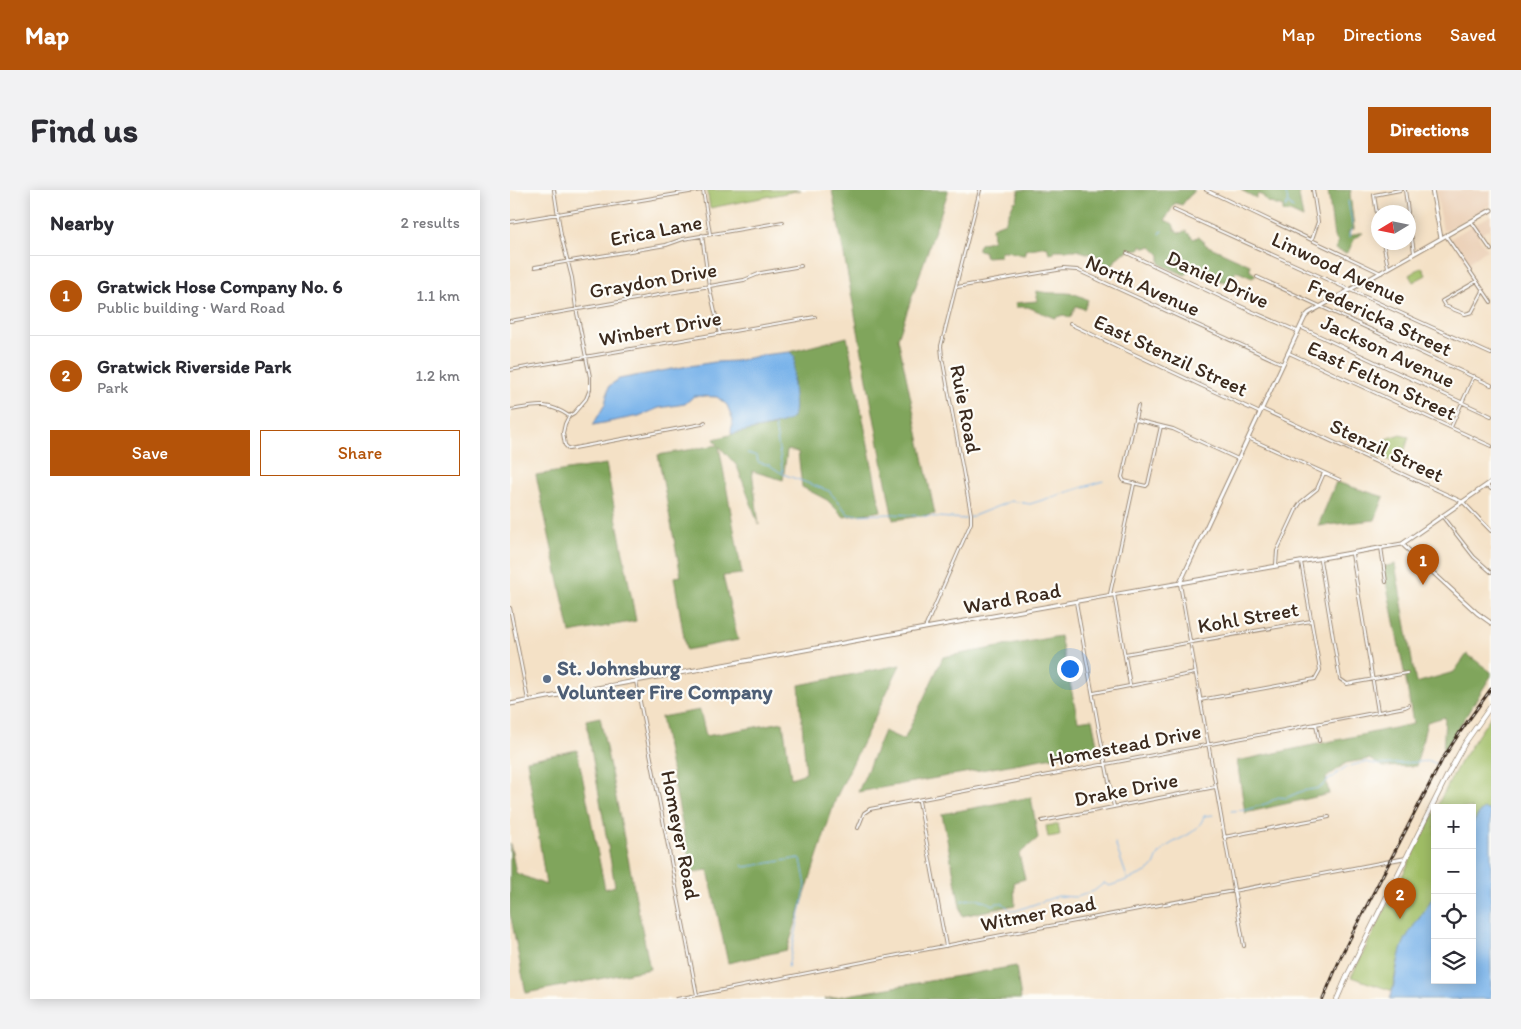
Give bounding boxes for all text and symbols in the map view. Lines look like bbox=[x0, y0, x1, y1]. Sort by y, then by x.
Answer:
text: Map bbox=[25, 21, 69, 50]
text: Map bbox=[1282, 24, 1315, 46]
text: Directions bbox=[1343, 24, 1422, 46]
text: Saved bbox=[1450, 24, 1496, 46]
button: Directions bbox=[1368, 107, 1491, 153]
text: Find us bbox=[30, 109, 138, 151]
north arrow bbox=[1371, 205, 1416, 250]
street label: Erica Lane bbox=[608, 209, 704, 251]
text: Nearby bbox=[50, 210, 114, 235]
text: 2 results bbox=[400, 213, 460, 232]
street label: Linwood Avenue bbox=[1268, 226, 1410, 310]
street label: Daniel Drive bbox=[1163, 244, 1273, 314]
street label: North Avenue bbox=[1082, 249, 1204, 321]
street label: Graydon Drive bbox=[587, 256, 719, 304]
street label: Fredericka Street bbox=[1304, 273, 1456, 361]
text: Gratwick Hose Company No. 6 bbox=[97, 275, 343, 298]
text: 1 bbox=[62, 286, 70, 305]
text: 1.1 km bbox=[416, 286, 460, 305]
text: Public building · Ward Road bbox=[97, 298, 285, 317]
street label: Winbert Drive bbox=[597, 305, 723, 351]
street label: East Stenzil Street bbox=[1090, 308, 1252, 402]
street label: Jackson Avenue bbox=[1317, 309, 1459, 393]
street label: East Felton Street bbox=[1304, 335, 1461, 426]
text: Gratwick Riverside Park bbox=[97, 355, 292, 378]
street label: Ruie Road bbox=[945, 362, 987, 456]
text: 2 bbox=[62, 366, 70, 385]
text: 1.2 km bbox=[415, 366, 460, 385]
text: Park bbox=[97, 378, 128, 397]
street label: Stenzil Street bbox=[1326, 413, 1448, 487]
button: Save bbox=[50, 430, 250, 476]
button: Share bbox=[260, 430, 460, 476]
pin: 1 bbox=[1407, 544, 1439, 585]
street label: Ward Road bbox=[961, 577, 1063, 619]
street label: Kohl Street bbox=[1196, 596, 1300, 638]
place label: St. Johnsburg Volunteer Fire Company bbox=[557, 655, 773, 705]
your location bbox=[1057, 656, 1083, 682]
marker: St. Johnsburg Volunteer Fire Company bbox=[541, 673, 553, 685]
street label: Homestead Drive bbox=[1047, 718, 1203, 772]
street label: Drake Drive bbox=[1072, 767, 1180, 811]
street label: Homeyer Road bbox=[656, 768, 706, 902]
map controls bbox=[1431, 804, 1476, 984]
button: + bbox=[1431, 804, 1476, 849]
button: − bbox=[1431, 849, 1476, 894]
pin: 2 bbox=[1384, 878, 1416, 919]
street label: Witmer Road bbox=[978, 889, 1098, 936]
button: locate bbox=[1431, 894, 1476, 939]
button: layers bbox=[1431, 939, 1476, 984]

